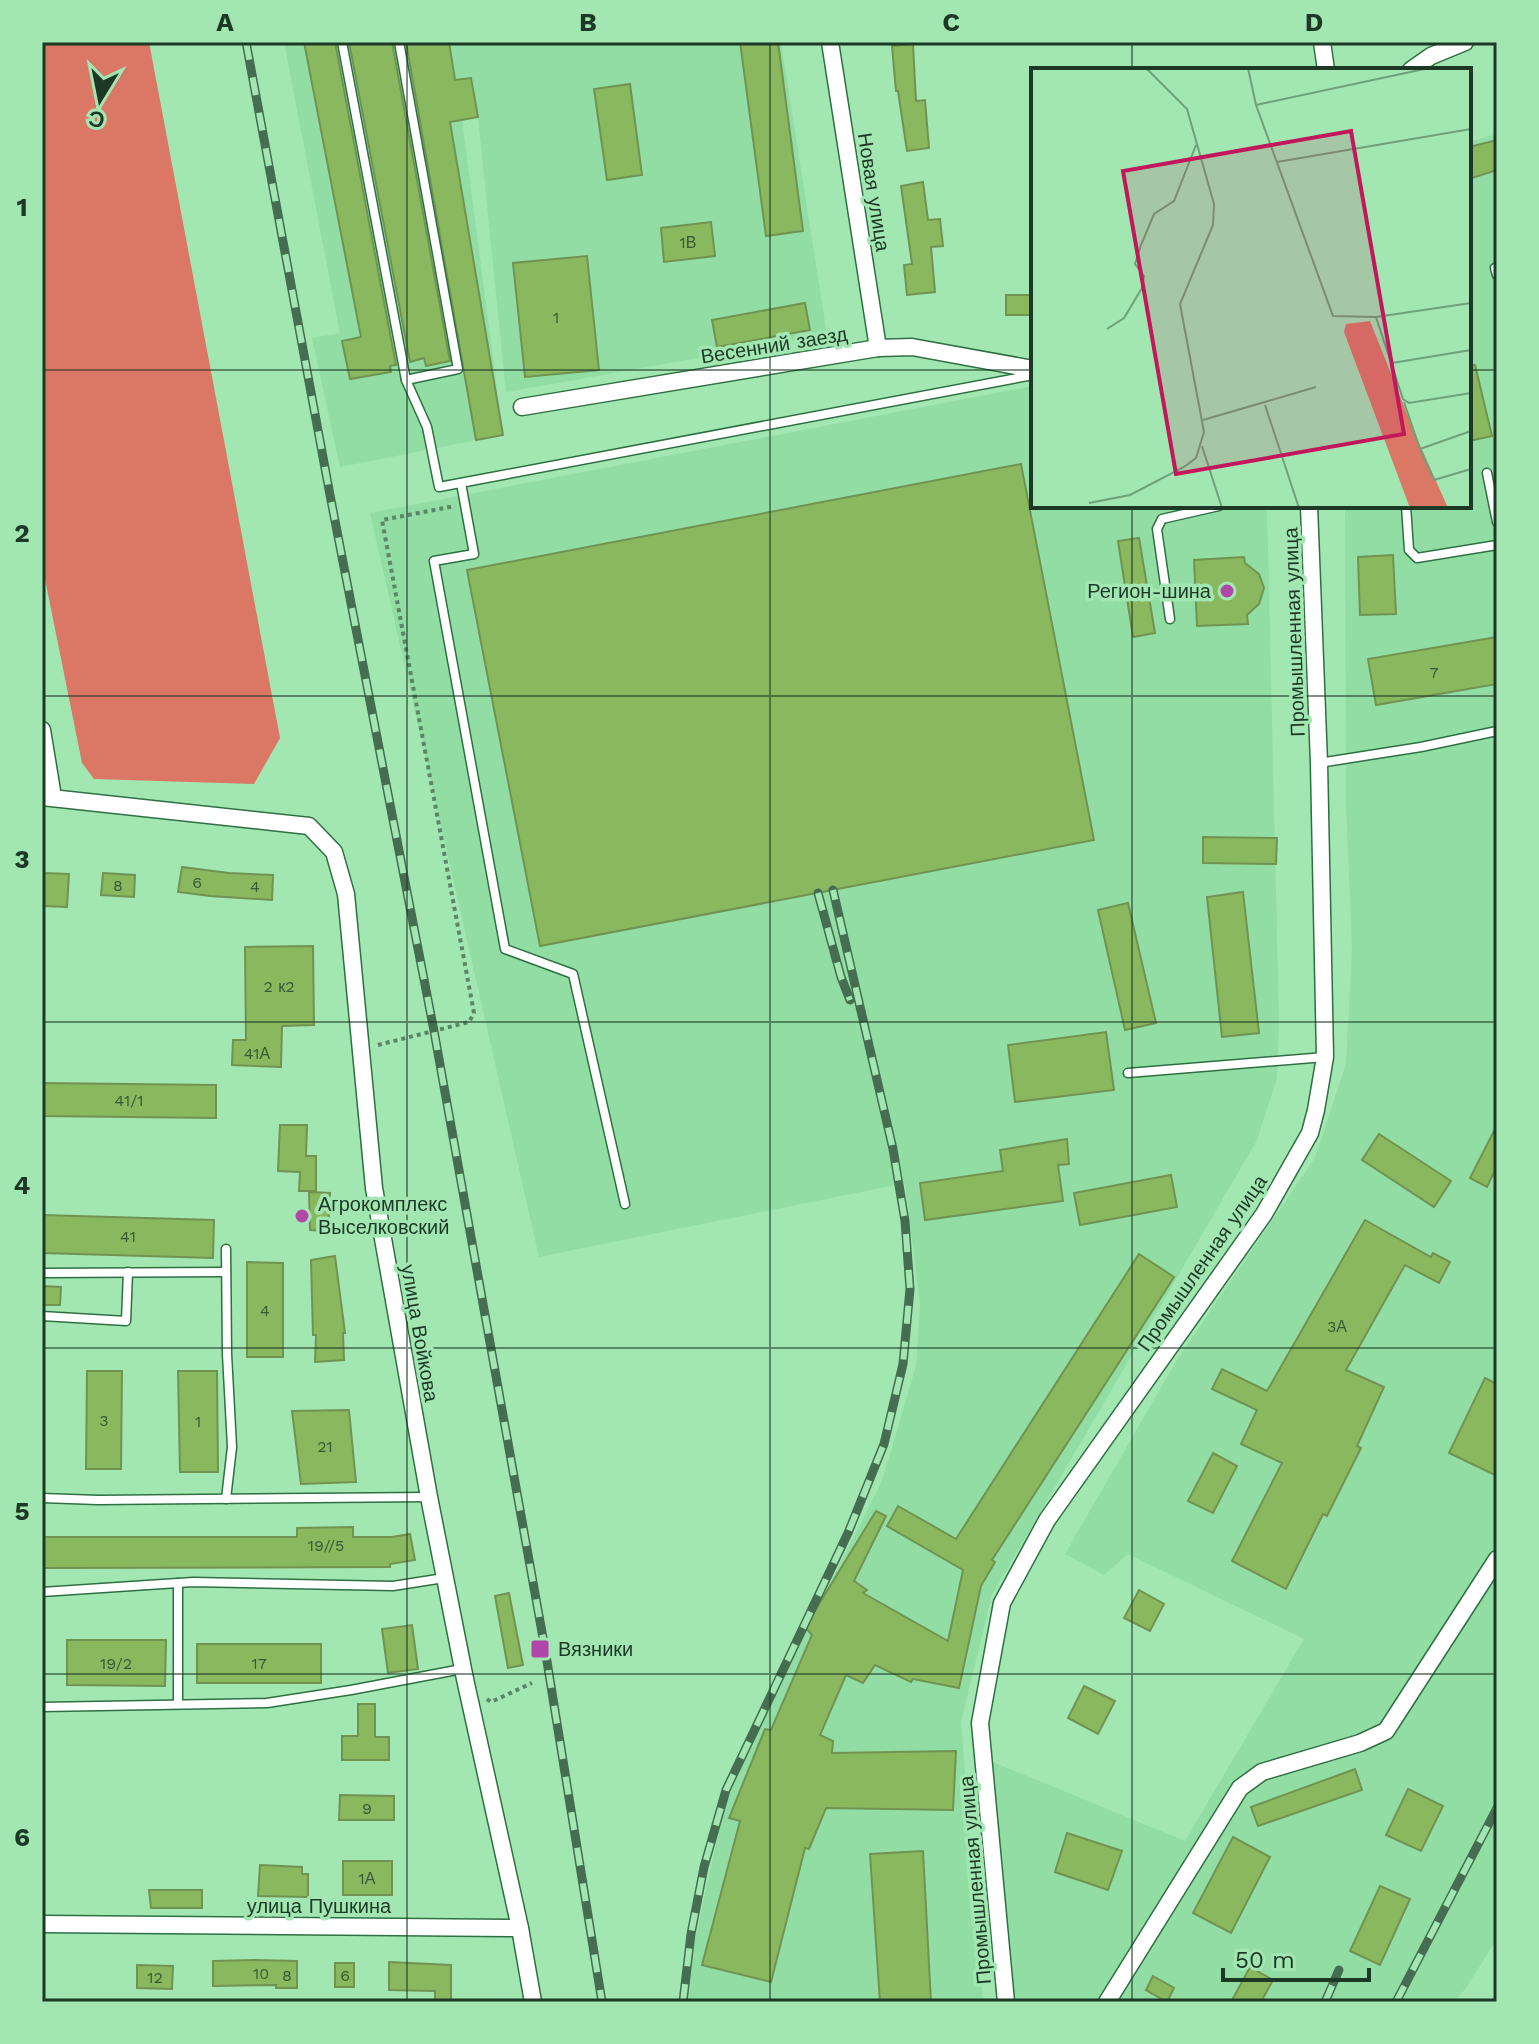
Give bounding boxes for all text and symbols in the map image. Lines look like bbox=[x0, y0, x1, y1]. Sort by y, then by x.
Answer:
text: A bbox=[216, 7, 234, 37]
text: B bbox=[579, 7, 597, 37]
text: C bbox=[942, 7, 960, 37]
text: D bbox=[1305, 7, 1323, 37]
north arrow bbox=[60, 60, 140, 140]
inset map bbox=[1031, 68, 1471, 508]
text: С bbox=[87, 105, 107, 133]
street label: Новая улица bbox=[853, 131, 895, 254]
text: 1 bbox=[16, 192, 28, 222]
house number: 1В bbox=[680, 233, 696, 252]
house number: 1 bbox=[553, 308, 559, 327]
street label: Весенний заезд bbox=[699, 322, 849, 368]
text: 2 bbox=[14, 518, 30, 548]
street label: Промышленная улица bbox=[1278, 526, 1310, 737]
place label: Регион-шина bbox=[1087, 579, 1212, 603]
marker: Регион-шина bbox=[1218, 582, 1236, 600]
house number: 7 bbox=[1430, 663, 1439, 682]
text: 3 bbox=[14, 844, 30, 874]
house number: 6 bbox=[192, 873, 202, 892]
house number: 8 bbox=[113, 876, 123, 895]
house number: 4 bbox=[250, 877, 260, 896]
house number: 2 к2 bbox=[263, 977, 295, 996]
house number: 41А bbox=[244, 1044, 271, 1063]
house number: 41/1 bbox=[115, 1091, 144, 1110]
text: 4 bbox=[14, 1170, 31, 1200]
street label: Промышленная улица bbox=[1132, 1170, 1272, 1356]
place label: Агрокомплекс Выселковский bbox=[318, 1192, 449, 1239]
marker: Агрокомплекс Выселковский bbox=[293, 1207, 311, 1225]
house number: 41 bbox=[120, 1227, 136, 1246]
street label: улица Войкова bbox=[396, 1262, 444, 1404]
house number: 4 bbox=[260, 1301, 270, 1320]
house number: 3А bbox=[1327, 1317, 1347, 1336]
house number: 3 bbox=[99, 1411, 109, 1430]
house number: 1 bbox=[195, 1412, 201, 1431]
house number: 21 bbox=[317, 1437, 333, 1456]
text: 5 bbox=[14, 1496, 30, 1526]
house number: 19//5 bbox=[308, 1536, 344, 1555]
place label: Вязники bbox=[558, 1637, 633, 1661]
marker: Вязники bbox=[529, 1638, 551, 1660]
house number: 19/2 bbox=[100, 1654, 132, 1673]
house number: 17 bbox=[251, 1654, 267, 1673]
street label: Промышленная улица bbox=[954, 1774, 996, 1985]
house number: 9 bbox=[362, 1799, 372, 1818]
text: 6 bbox=[14, 1822, 30, 1852]
house number: 1А bbox=[359, 1869, 376, 1888]
street label: улица Пушкина bbox=[247, 1894, 392, 1918]
scale bar bbox=[1223, 1932, 1369, 1982]
text: 50 m bbox=[1235, 1946, 1295, 1974]
house number: 10 bbox=[253, 1964, 269, 1983]
house number: 8 bbox=[282, 1966, 292, 1985]
house number: 6 bbox=[340, 1966, 350, 1985]
house number: 12 bbox=[147, 1968, 163, 1987]

